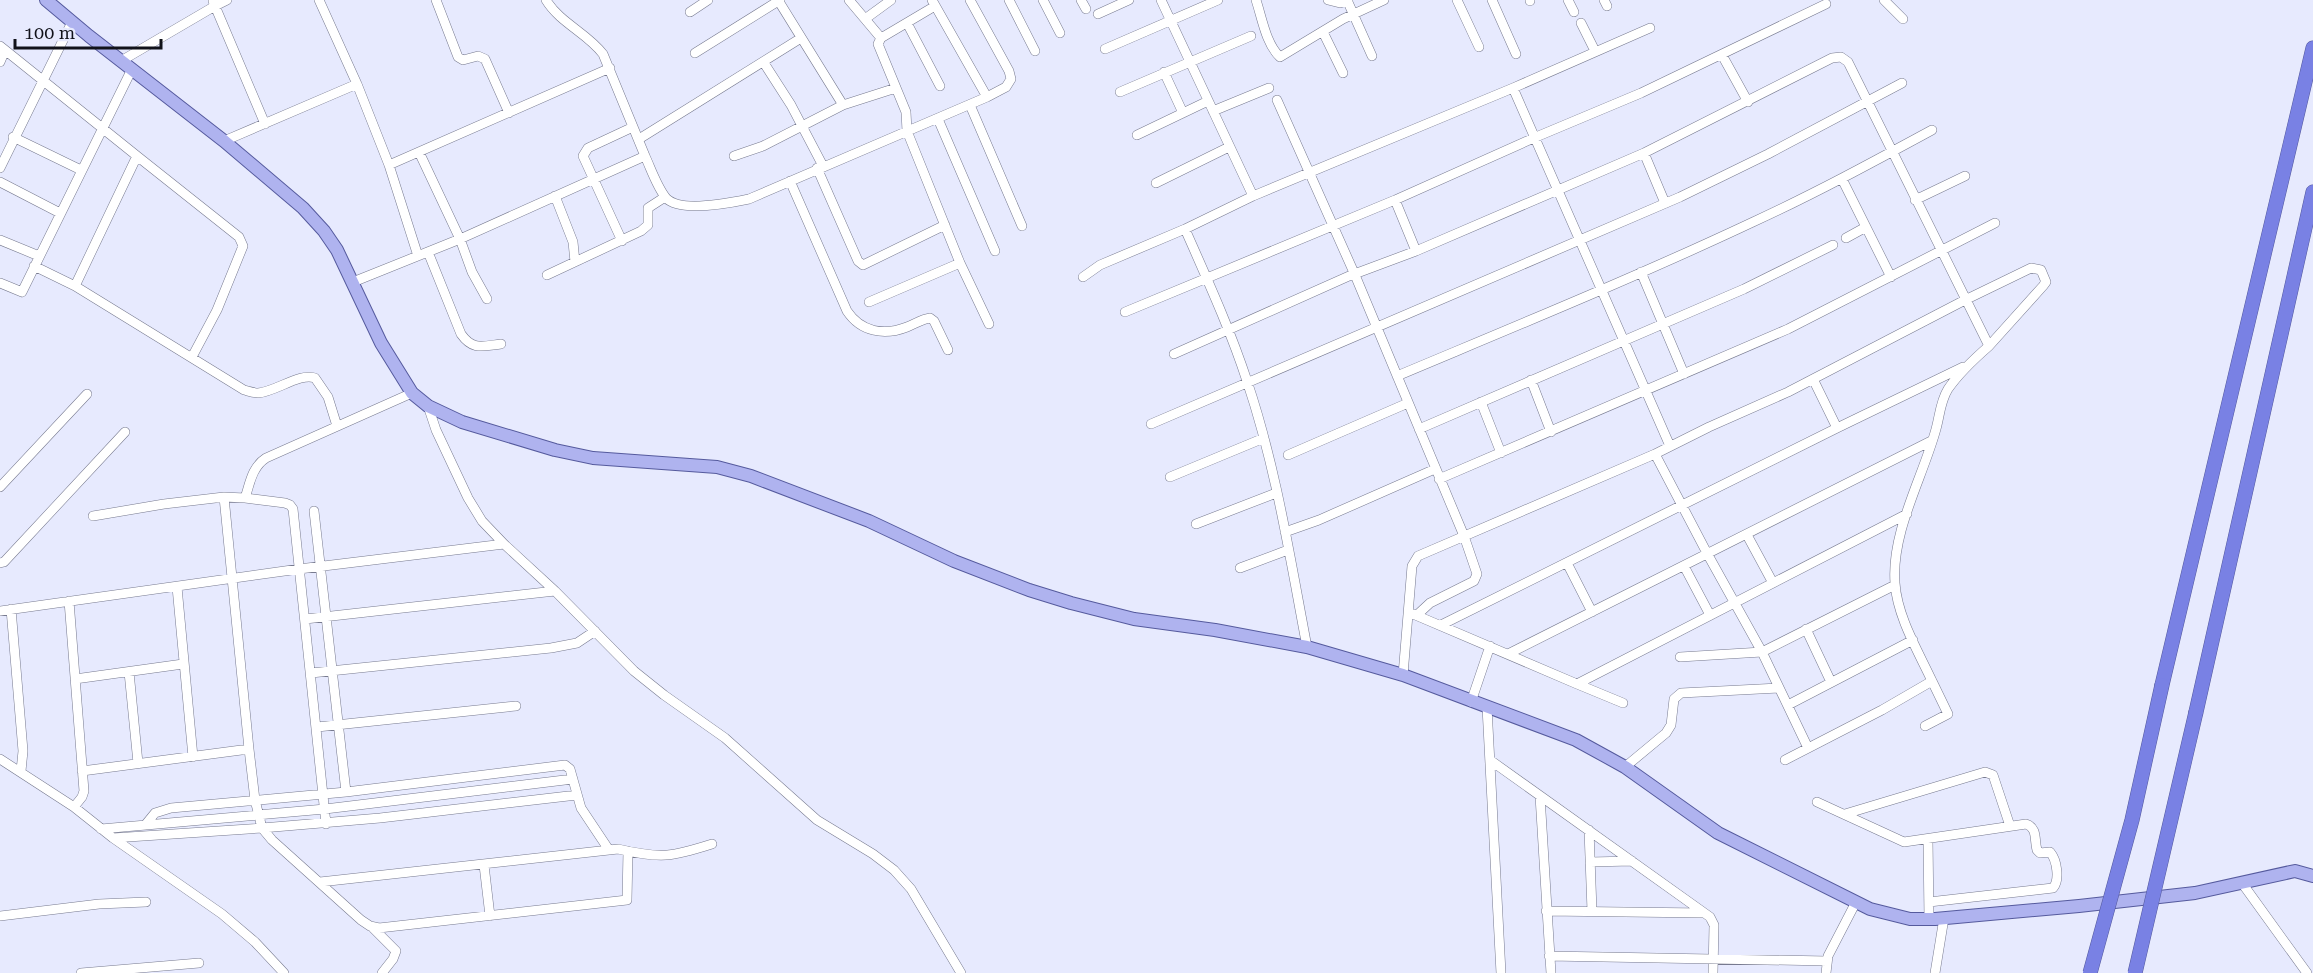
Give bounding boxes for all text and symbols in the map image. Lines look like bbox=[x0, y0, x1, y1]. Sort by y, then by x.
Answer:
scale bar bbox=[15, 12, 160, 50]
text: 100 m bbox=[24, 22, 75, 43]

